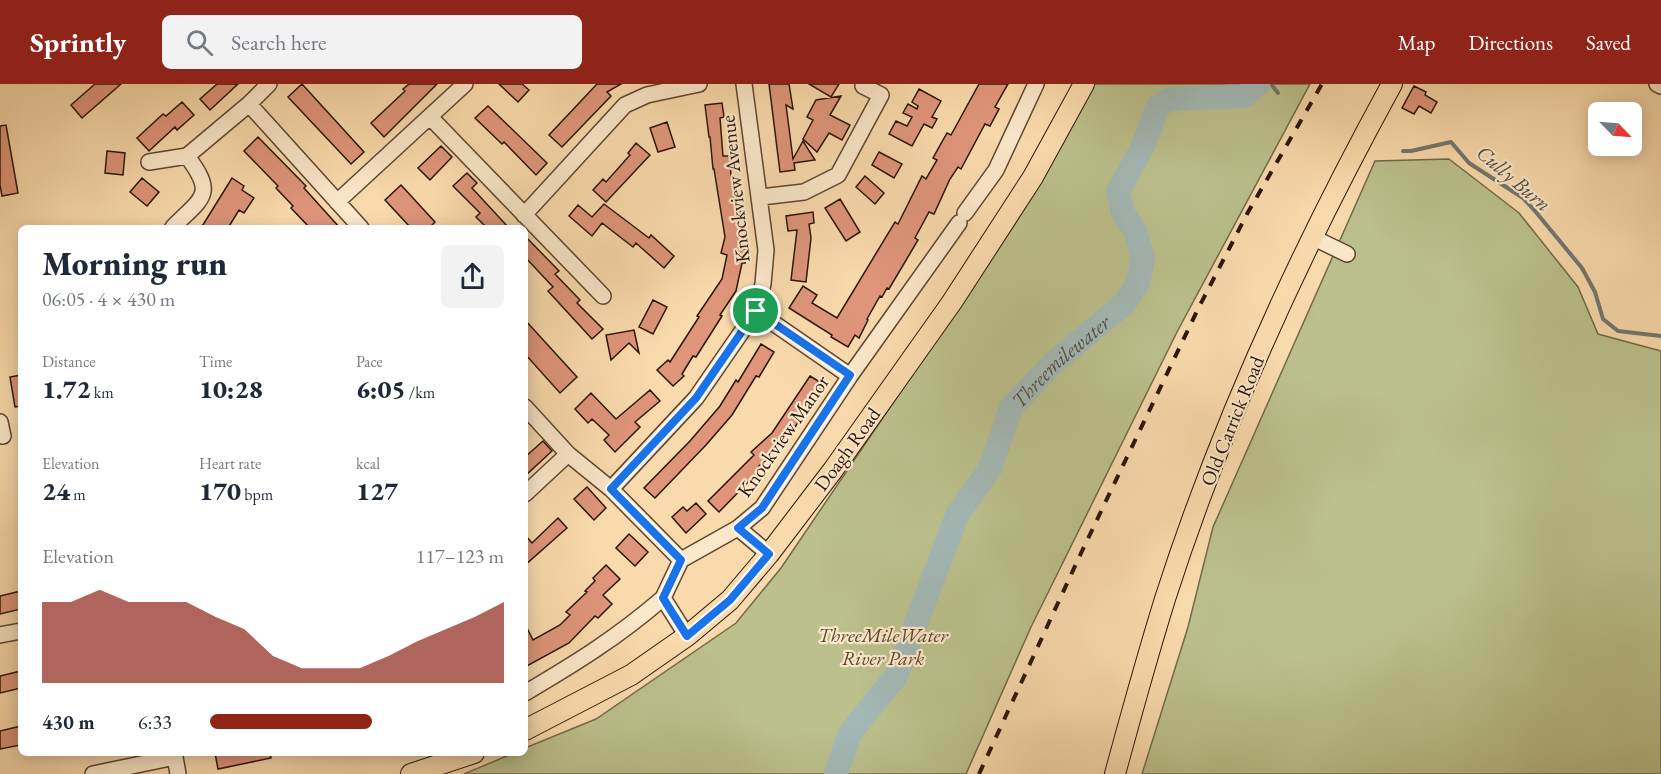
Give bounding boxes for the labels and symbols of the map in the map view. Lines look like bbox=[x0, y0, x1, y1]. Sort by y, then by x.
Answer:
north arrow bbox=[1588, 102, 1642, 156]
street label: Knockview Avenue bbox=[714, 114, 756, 264]
water label: Cully Burn bbox=[1471, 139, 1557, 217]
pin bbox=[730, 285, 781, 336]
water label: Threemilewater bbox=[1005, 308, 1116, 413]
street label: Old Carrick Road bbox=[1194, 351, 1270, 490]
street label: Knockview Manor bbox=[731, 370, 835, 502]
street label: Doagh Road bbox=[808, 401, 887, 496]
park label: ThreeMileWater River Park bbox=[818, 622, 949, 671]

